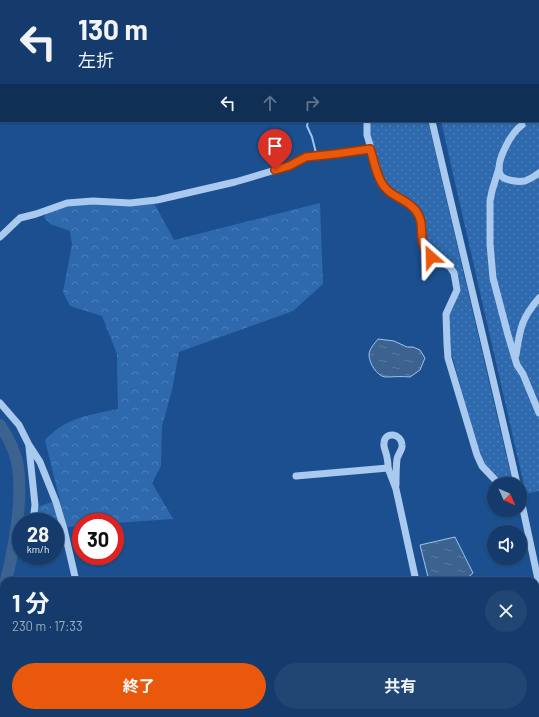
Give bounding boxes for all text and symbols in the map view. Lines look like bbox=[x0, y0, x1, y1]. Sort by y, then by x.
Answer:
text: 130 m bbox=[78, 12, 148, 46]
icon: left bbox=[12, 16, 64, 68]
text: 左折 bbox=[78, 49, 114, 71]
icon: left bbox=[217, 92, 239, 114]
icon: ahead bbox=[259, 92, 281, 114]
icon: right bbox=[301, 92, 323, 114]
pin bbox=[258, 129, 292, 170]
icon: arrive bbox=[264, 135, 286, 157]
position arrow bbox=[410, 236, 452, 278]
north arrow bbox=[487, 477, 527, 517]
map controls bbox=[487, 477, 527, 565]
speed limit sign: 30 bbox=[72, 513, 124, 565]
text: 28 bbox=[27, 522, 49, 546]
button: sound bbox=[487, 525, 527, 565]
text: km/h bbox=[27, 543, 49, 555]
text: 1 分 bbox=[12, 588, 49, 617]
button: close bbox=[485, 590, 527, 632]
text: 230 m · 17:33 bbox=[12, 618, 83, 634]
button: 終了 bbox=[12, 663, 266, 709]
button: 共有 bbox=[274, 663, 527, 709]

